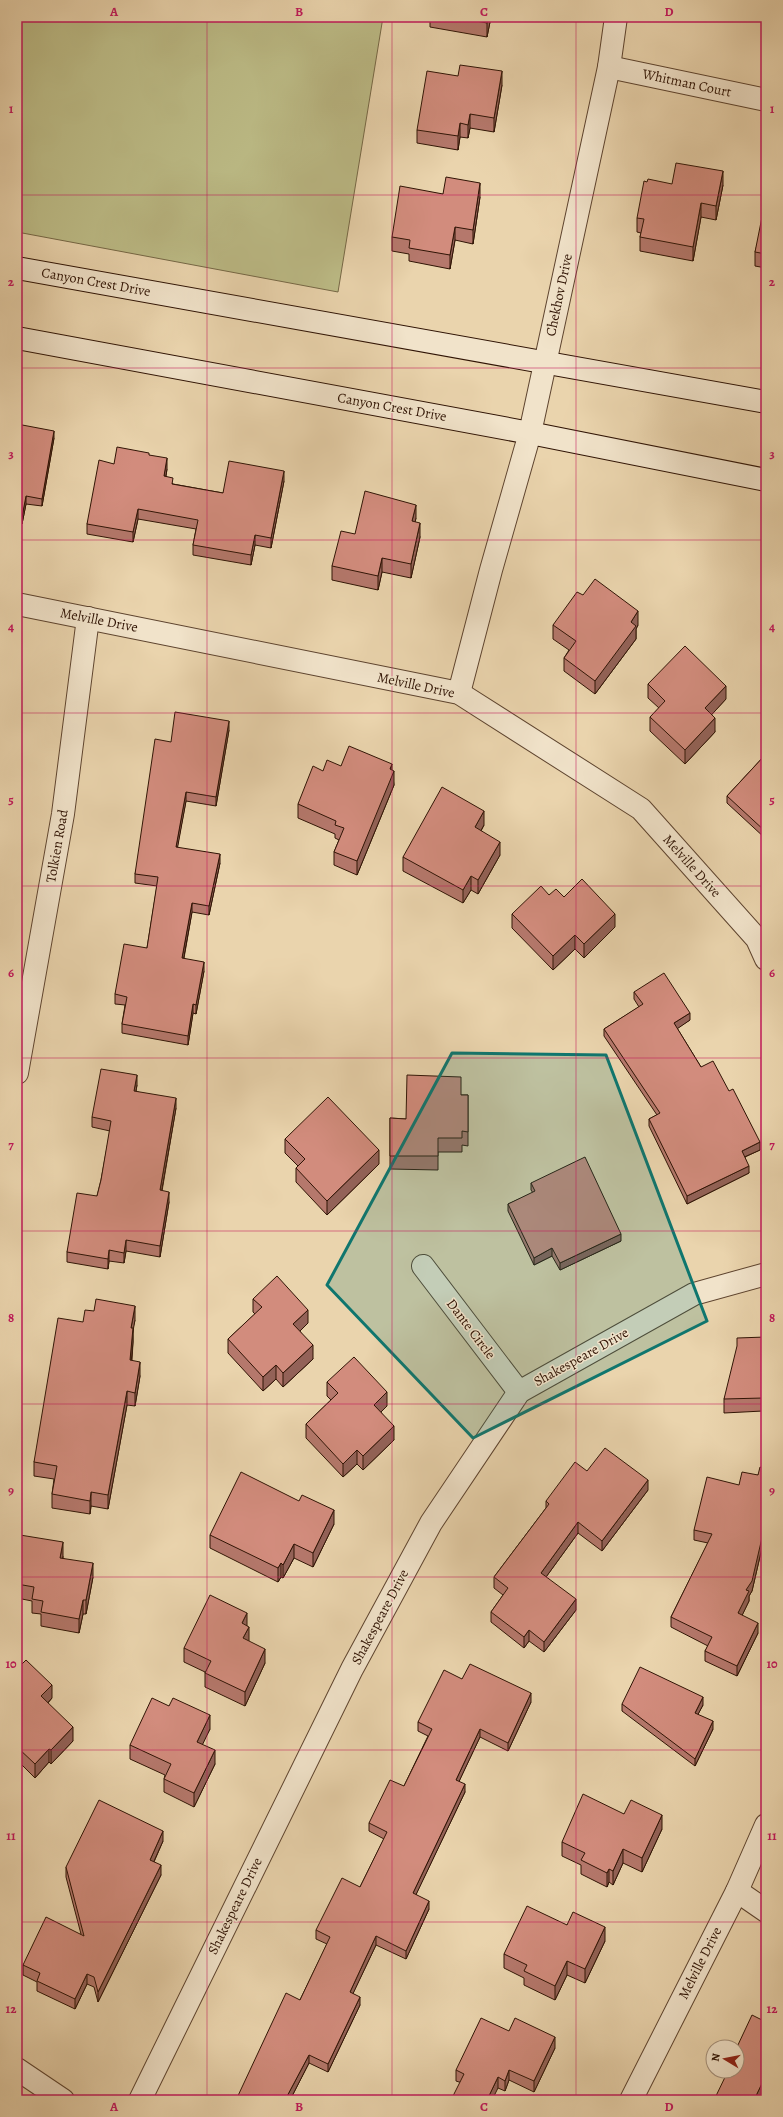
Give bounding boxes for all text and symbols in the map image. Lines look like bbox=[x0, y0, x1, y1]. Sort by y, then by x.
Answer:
text: A bbox=[109, 3, 119, 20]
text: B bbox=[295, 3, 303, 20]
text: C bbox=[480, 3, 488, 20]
text: D bbox=[664, 3, 674, 20]
street label: Whitman Court bbox=[640, 64, 734, 102]
text: 1 bbox=[9, 100, 14, 117]
text: 1 bbox=[770, 100, 775, 117]
street label: Chekhov Drive bbox=[541, 252, 577, 338]
street label: Canyon Crest Drive bbox=[40, 263, 152, 301]
text: 2 bbox=[8, 273, 15, 290]
text: 2 bbox=[769, 273, 776, 290]
street label: Canyon Crest Drive bbox=[336, 388, 448, 426]
text: 3 bbox=[8, 445, 14, 462]
text: 3 bbox=[769, 445, 775, 462]
street label: Melville Drive bbox=[59, 603, 139, 637]
text: 4 bbox=[8, 618, 14, 635]
text: 4 bbox=[769, 618, 775, 635]
street label: Melville Drive bbox=[376, 668, 456, 702]
text: 5 bbox=[8, 791, 14, 808]
text: 5 bbox=[769, 791, 775, 808]
street label: Tolkien Road bbox=[41, 807, 73, 884]
street label: Melville Drive bbox=[659, 830, 725, 902]
text: 6 bbox=[8, 964, 14, 981]
text: 6 bbox=[769, 964, 775, 981]
text: 7 bbox=[8, 1136, 14, 1153]
text: 7 bbox=[769, 1136, 775, 1153]
street label: Dante Circle bbox=[442, 1295, 500, 1363]
text: 8 bbox=[8, 1309, 14, 1326]
text: 8 bbox=[769, 1309, 775, 1326]
street label: Shakespeare Drive bbox=[530, 1323, 632, 1391]
text: 9 bbox=[8, 1482, 14, 1499]
text: 9 bbox=[769, 1482, 775, 1499]
street label: Shakespeare Drive bbox=[347, 1566, 413, 1668]
text: 10 bbox=[5, 1655, 17, 1672]
text: 10 bbox=[766, 1655, 778, 1672]
text: 11 bbox=[6, 1827, 16, 1844]
text: 11 bbox=[767, 1827, 777, 1844]
street label: Shakespeare Drive bbox=[203, 1854, 267, 1958]
street label: Melville Drive bbox=[674, 1924, 726, 2002]
text: 12 bbox=[6, 2000, 17, 2017]
text: 12 bbox=[767, 2000, 778, 2017]
north arrow bbox=[705, 2039, 745, 2079]
text: N bbox=[708, 2052, 724, 2063]
text: A bbox=[109, 2098, 119, 2115]
text: B bbox=[295, 2098, 303, 2115]
text: C bbox=[480, 2098, 488, 2115]
text: D bbox=[664, 2098, 674, 2115]

